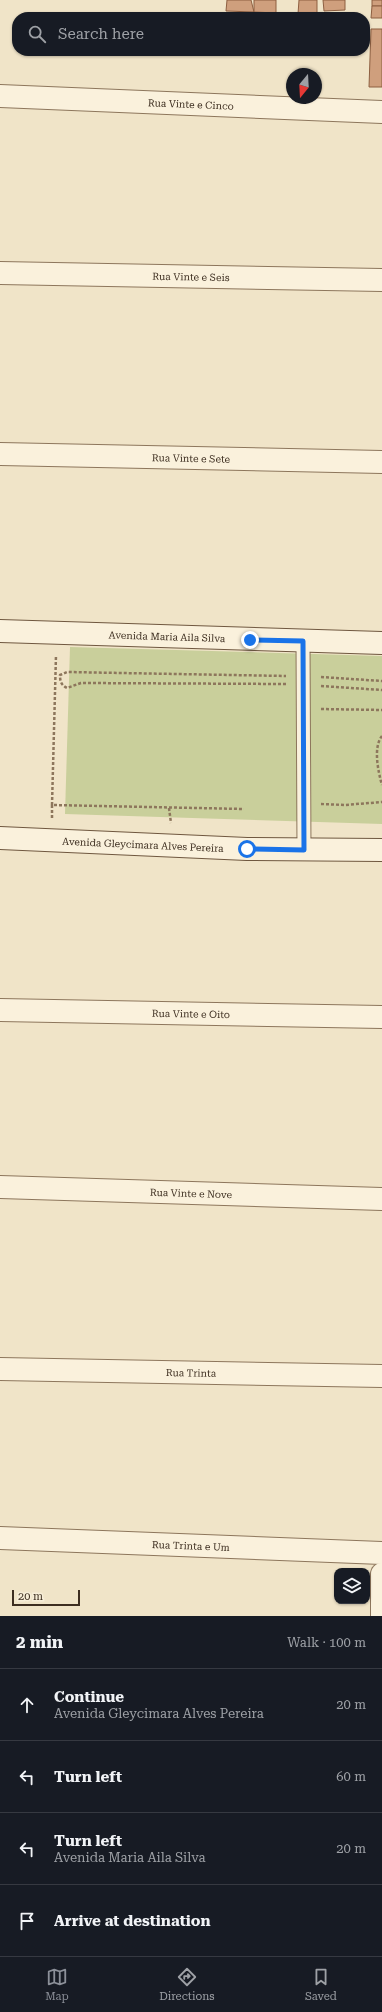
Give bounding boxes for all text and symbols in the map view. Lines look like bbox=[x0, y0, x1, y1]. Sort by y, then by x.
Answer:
search box bbox=[12, 12, 370, 56]
icon: search bbox=[26, 23, 48, 45]
text: Search here bbox=[58, 25, 144, 43]
north arrow bbox=[286, 68, 322, 104]
street label: Rua Vinte e Cinco bbox=[148, 97, 234, 111]
street label: Rua Vinte e Seis bbox=[152, 270, 230, 283]
street label: Rua Vinte e Sete bbox=[152, 452, 231, 464]
street label: Avenida Maria Aila Silva bbox=[108, 629, 226, 644]
route end bbox=[241, 631, 259, 649]
street label: Avenida Gleycimara Alves Pereira bbox=[62, 835, 224, 853]
route start bbox=[238, 840, 256, 858]
street label: Rua Vinte e Oito bbox=[152, 1007, 230, 1020]
street label: Rua Vinte e Nove bbox=[150, 1186, 233, 1200]
street label: Rua Trinta bbox=[166, 1367, 217, 1378]
street label: Rua Trinta e Um bbox=[152, 1538, 230, 1553]
map controls bbox=[334, 1568, 370, 1604]
button: layers bbox=[334, 1568, 370, 1604]
scale bar bbox=[12, 1588, 80, 1607]
text: 20 m bbox=[18, 1590, 43, 1603]
text: 2 min bbox=[16, 1632, 63, 1652]
text: Walk · 100 m bbox=[287, 1635, 366, 1650]
text: Continue bbox=[54, 1688, 124, 1706]
icon: ahead bbox=[16, 1694, 38, 1716]
text: 20 m bbox=[336, 1697, 366, 1712]
text: Avenida Gleycimara Alves Pereira bbox=[54, 1706, 264, 1721]
icon: left bbox=[16, 1766, 38, 1788]
text: Turn left bbox=[54, 1768, 122, 1786]
text: 60 m bbox=[336, 1769, 366, 1784]
text: Turn left bbox=[54, 1832, 122, 1850]
icon: left bbox=[16, 1838, 38, 1860]
text: 20 m bbox=[336, 1841, 366, 1856]
text: Avenida Maria Aila Silva bbox=[54, 1850, 206, 1865]
icon: arrive bbox=[16, 1910, 38, 1932]
text: Arrive at destination bbox=[54, 1912, 210, 1930]
tab: Map bbox=[45, 1966, 69, 2003]
tab: Directions bbox=[159, 1966, 215, 2003]
tab: Saved bbox=[305, 1966, 337, 2003]

